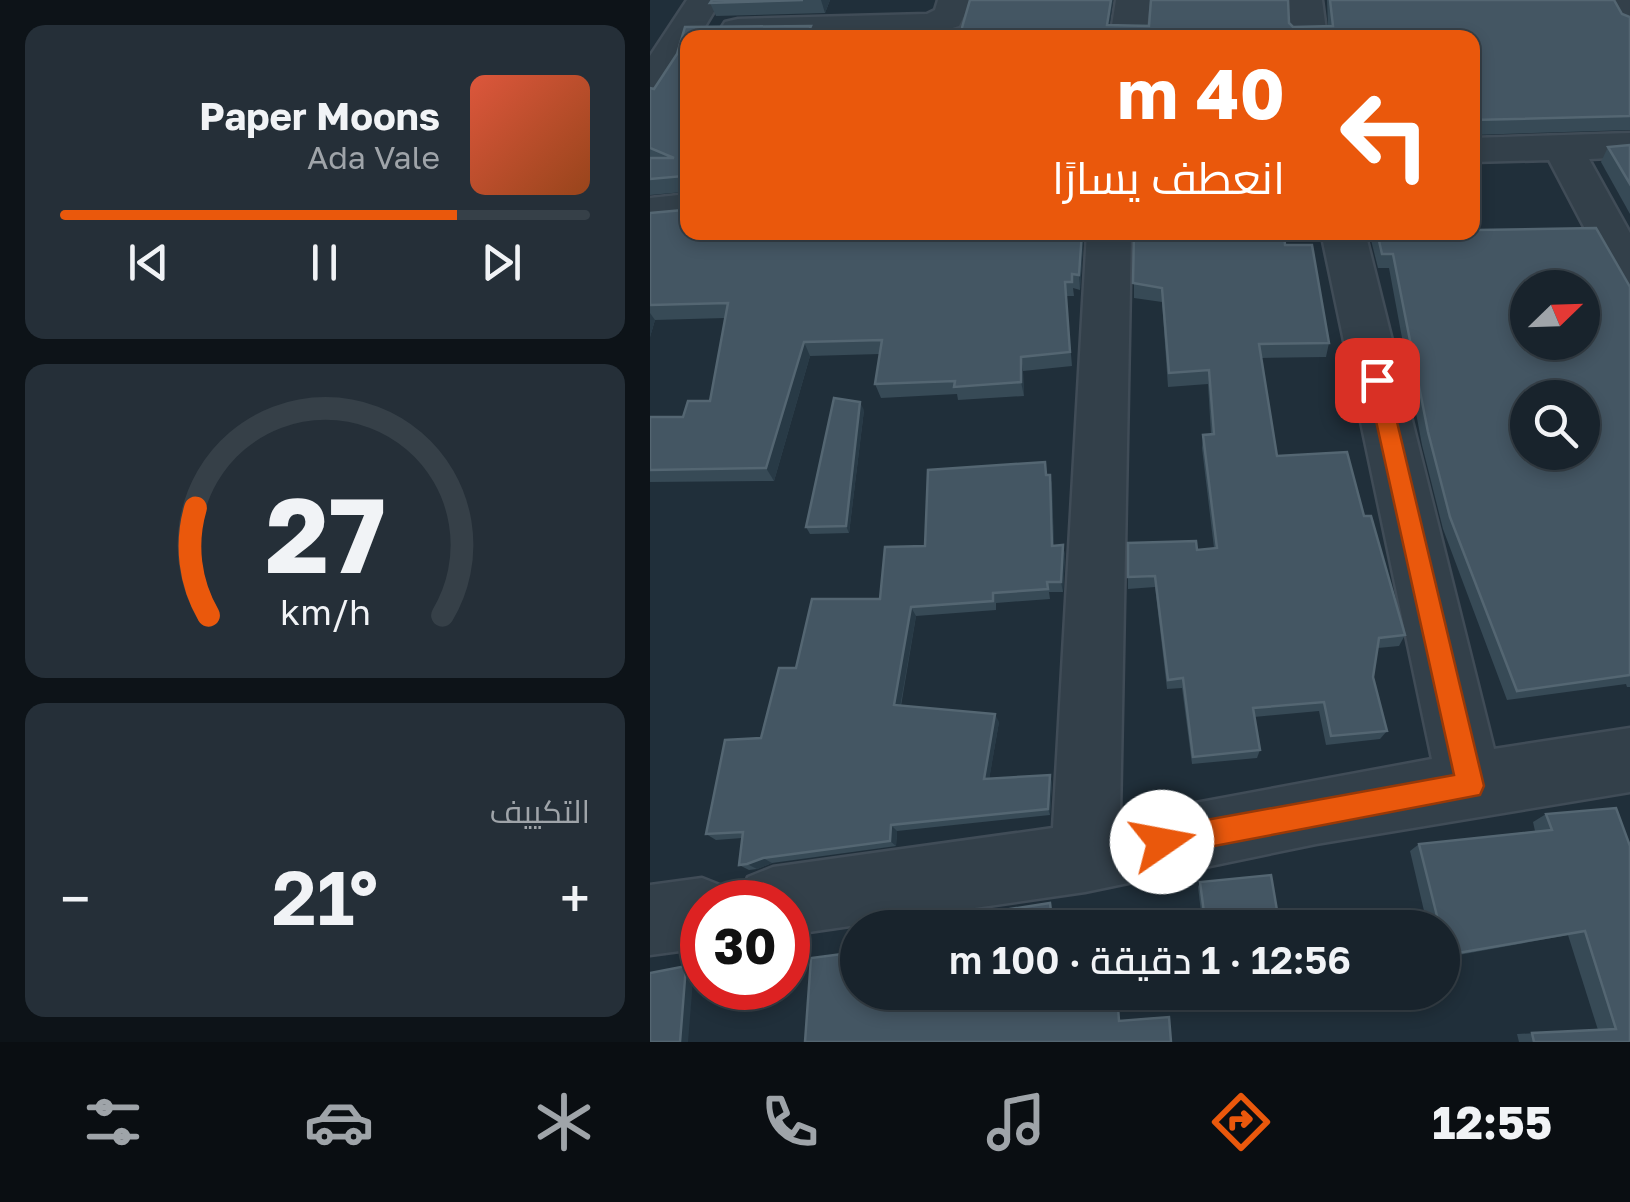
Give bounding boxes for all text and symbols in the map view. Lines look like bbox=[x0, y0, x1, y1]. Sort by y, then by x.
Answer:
text: 40 m bbox=[1117, 50, 1285, 134]
icon: left bbox=[1320, 70, 1450, 200]
text: Paper Moons bbox=[199, 93, 440, 138]
text: Ada Vale bbox=[307, 138, 440, 176]
text: انعطف يسارًا bbox=[1052, 150, 1285, 204]
icon: previous bbox=[121, 235, 176, 290]
icon: pause bbox=[297, 235, 352, 290]
icon: next bbox=[474, 235, 529, 290]
north arrow bbox=[1510, 270, 1600, 360]
map controls bbox=[1510, 270, 1600, 470]
pin bbox=[1335, 338, 1420, 423]
icon: arrive bbox=[1350, 353, 1405, 408]
button: search bbox=[1510, 380, 1600, 470]
text: 27 bbox=[265, 471, 385, 596]
text: km/h bbox=[280, 590, 370, 633]
position arrow bbox=[1110, 790, 1214, 894]
text: التكييف bbox=[490, 792, 590, 830]
text: 21° bbox=[272, 851, 378, 942]
text: − bbox=[60, 865, 90, 931]
text: + bbox=[560, 865, 590, 931]
speed limit sign: 30 bbox=[680, 880, 810, 1010]
text: 12:56 · 1 دقيقة · 100 m bbox=[949, 937, 1351, 982]
icon: filters bbox=[78, 1087, 148, 1157]
icon: car bbox=[304, 1087, 374, 1157]
icon: climate bbox=[529, 1087, 599, 1157]
icon: phone bbox=[755, 1087, 825, 1157]
icon: music bbox=[981, 1087, 1051, 1157]
icon: directions bbox=[1206, 1087, 1276, 1157]
text: 12:55 bbox=[1432, 1095, 1552, 1149]

